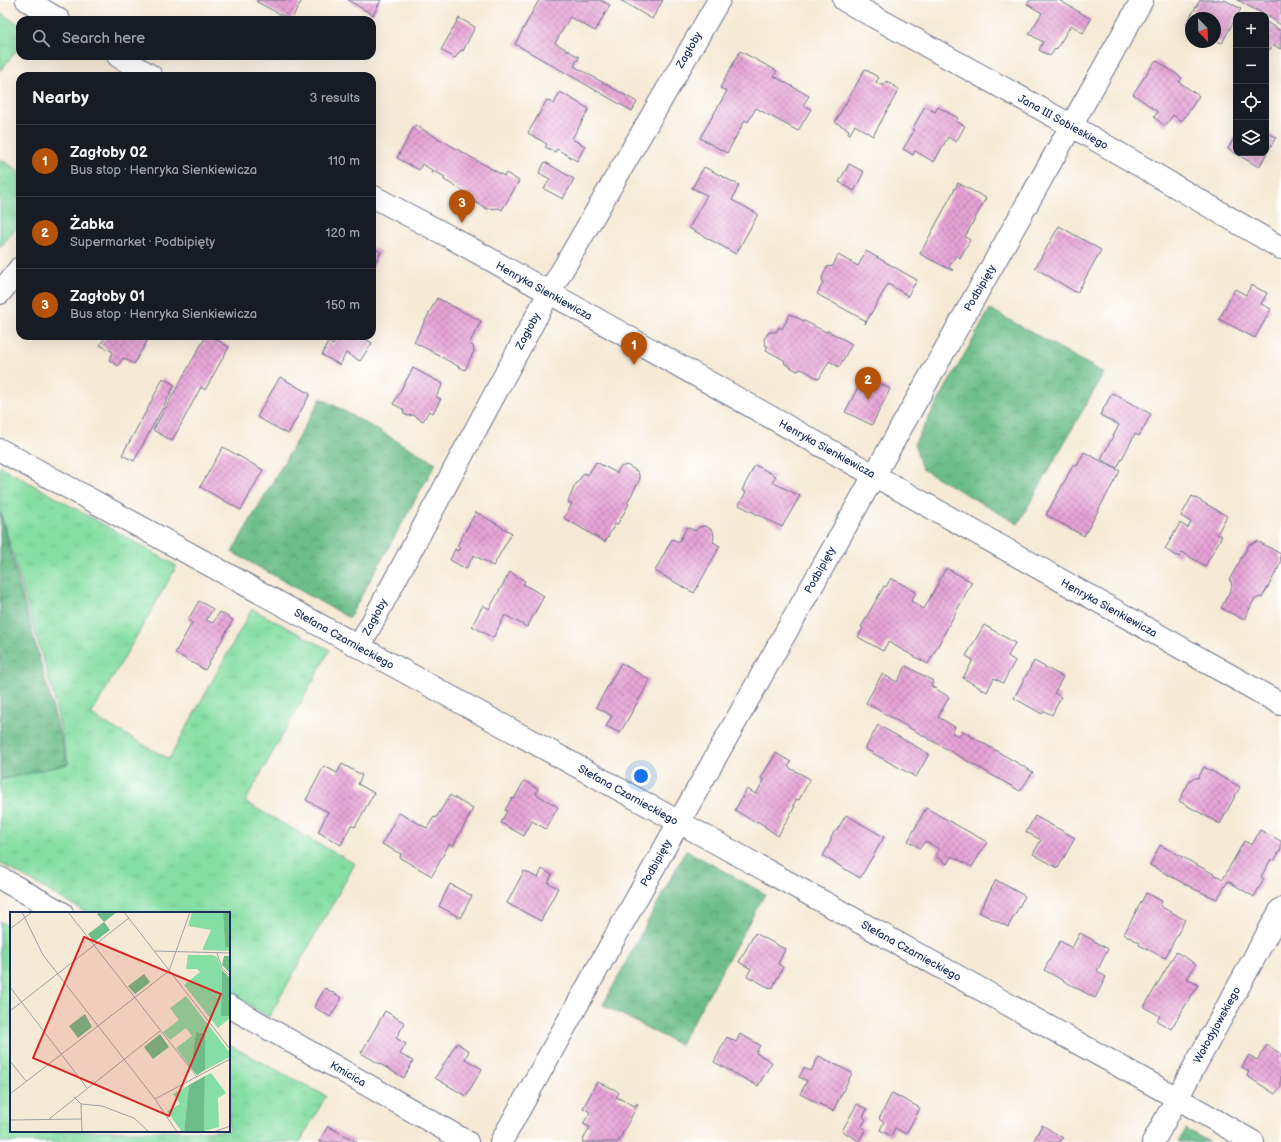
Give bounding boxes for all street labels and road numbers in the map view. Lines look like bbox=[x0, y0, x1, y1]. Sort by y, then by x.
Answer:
street label: Zagłoby bbox=[673, 29, 705, 71]
street label: Jana III Sobieskiego bbox=[1016, 92, 1110, 152]
street label: Henryka Sienkiewicza bbox=[494, 259, 594, 323]
street label: Podbipięty bbox=[961, 262, 999, 314]
street label: Zagłoby bbox=[512, 310, 543, 353]
street label: Henryka Sienkiewicza bbox=[777, 417, 877, 481]
street label: Podbipięty bbox=[802, 544, 838, 596]
street label: Henryka Sienkiewicza bbox=[1059, 576, 1159, 640]
street label: Zagłoby bbox=[359, 596, 390, 639]
street label: Stefana Czarnieckiego bbox=[292, 606, 396, 672]
street label: Stefana Czarnieckiego bbox=[576, 762, 680, 828]
street label: Podbipięty bbox=[638, 837, 674, 889]
street label: Stefana Czarnieckiego bbox=[859, 918, 963, 984]
street label: Wołodyjowskiego bbox=[1191, 985, 1243, 1065]
street label: Kmicica bbox=[328, 1059, 368, 1089]

